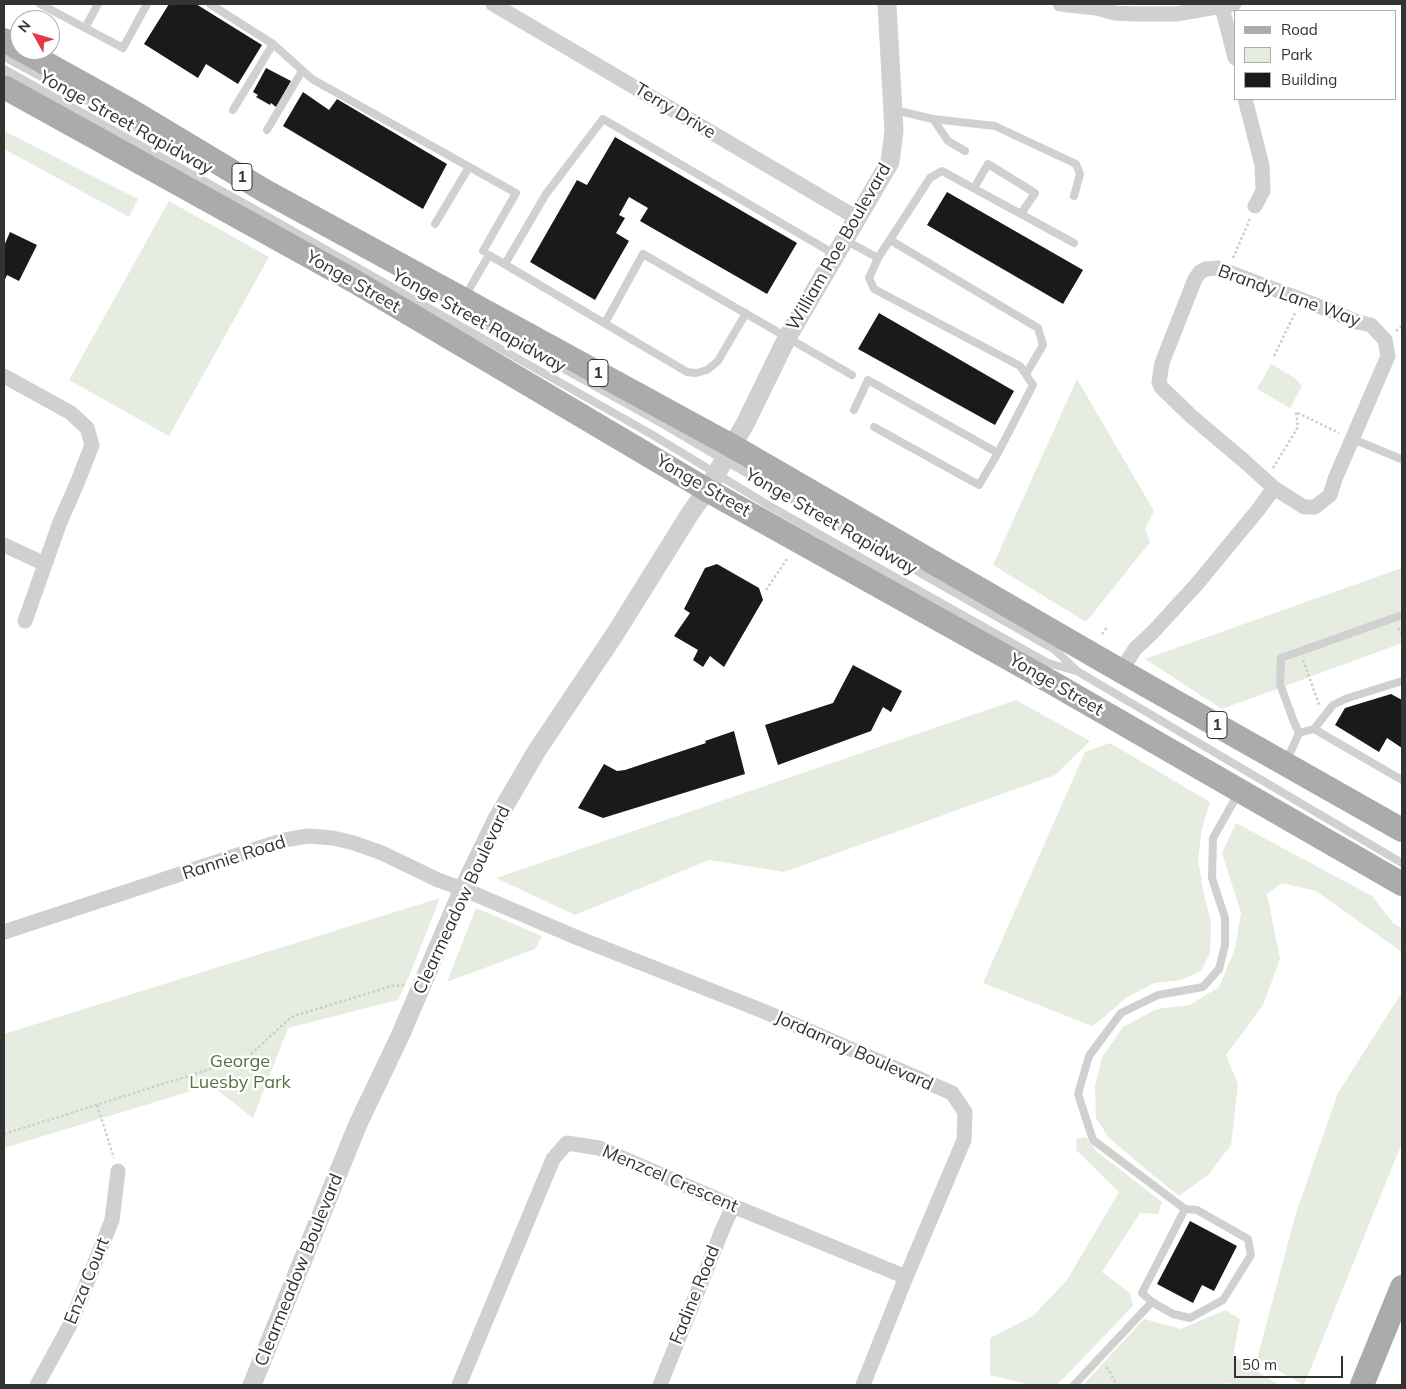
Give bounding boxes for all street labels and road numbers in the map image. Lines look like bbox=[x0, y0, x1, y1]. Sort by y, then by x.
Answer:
street label: Yonge Street Rapidway bbox=[35, 66, 217, 180]
street label: Terry Drive bbox=[631, 78, 719, 144]
street label: William Roe Boulevard bbox=[782, 159, 896, 335]
road number: 1 bbox=[232, 163, 252, 190]
street label: Yonge Street bbox=[302, 246, 404, 318]
street label: Brandy Lane Way bbox=[1215, 260, 1363, 332]
street label: Yonge Street Rapidway bbox=[388, 264, 570, 378]
road number: 1 bbox=[588, 359, 608, 386]
street label: Yonge Street bbox=[652, 450, 754, 522]
street label: Yonge Street Rapidway bbox=[741, 464, 921, 580]
street label: Yonge Street bbox=[1005, 649, 1107, 721]
road number: 1 bbox=[1207, 712, 1227, 738]
street label: Clearmeadow Boulevard bbox=[409, 802, 515, 998]
street label: Rannie Road bbox=[180, 831, 288, 885]
street label: Jordanray Boulevard bbox=[772, 1006, 936, 1096]
street label: Menzcel Crescent bbox=[599, 1141, 741, 1217]
street label: Clearmeadow Boulevard bbox=[250, 1171, 348, 1369]
street label: Enza Court bbox=[60, 1235, 114, 1327]
street label: Fadine Road bbox=[665, 1242, 725, 1348]

